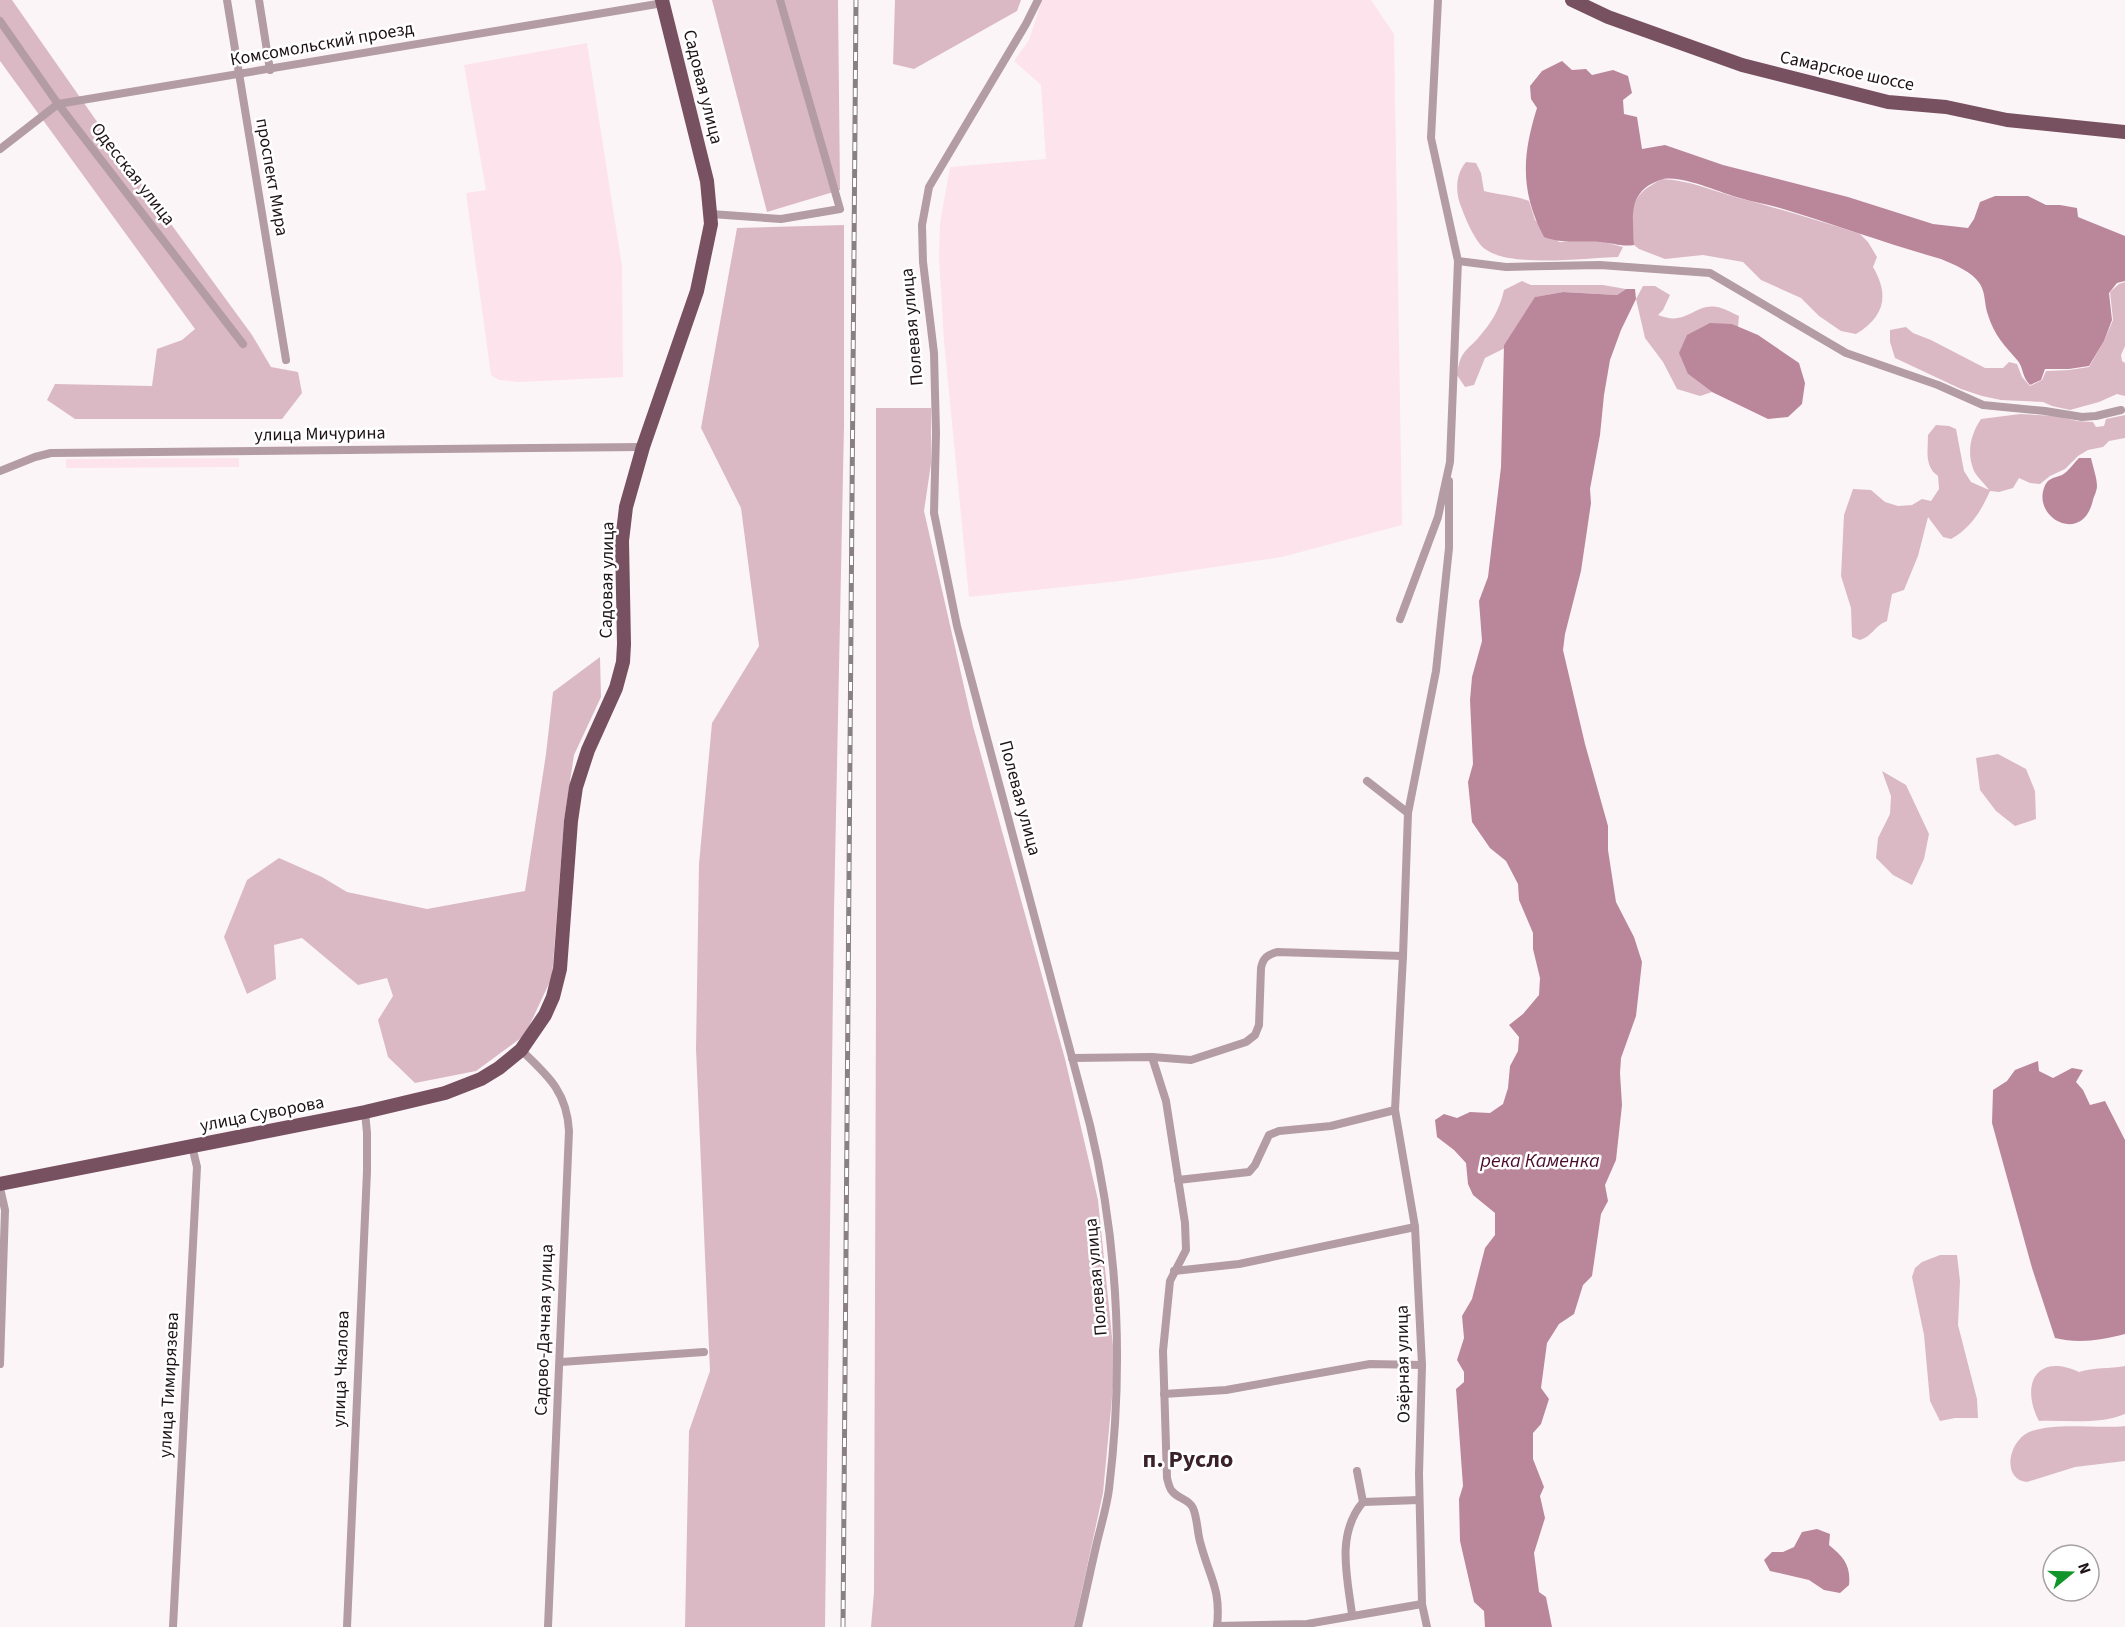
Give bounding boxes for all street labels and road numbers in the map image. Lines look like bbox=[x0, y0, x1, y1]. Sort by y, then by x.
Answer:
street label: Комсомольский проезд bbox=[228, 15, 416, 72]
street label: Садовая улица bbox=[677, 27, 729, 147]
street label: Самарское шоссе bbox=[1778, 45, 1917, 97]
street label: проспект Мира bbox=[249, 116, 295, 238]
street label: Одесская улица bbox=[85, 117, 181, 231]
street label: Полевая улица bbox=[894, 267, 930, 387]
street label: улица Мичурина bbox=[254, 420, 386, 448]
street label: Садовая улица bbox=[593, 521, 621, 639]
street label: Полевая улица bbox=[993, 738, 1047, 858]
street label: улица Суворова bbox=[198, 1090, 326, 1138]
street label: Полевая улица bbox=[1078, 1217, 1114, 1337]
street label: Садово-Дачная улица bbox=[529, 1244, 559, 1416]
street label: Озёрная улица bbox=[1389, 1305, 1417, 1423]
street label: улица Чкалова bbox=[326, 1310, 356, 1428]
street label: улица Тимирязева bbox=[153, 1312, 185, 1458]

